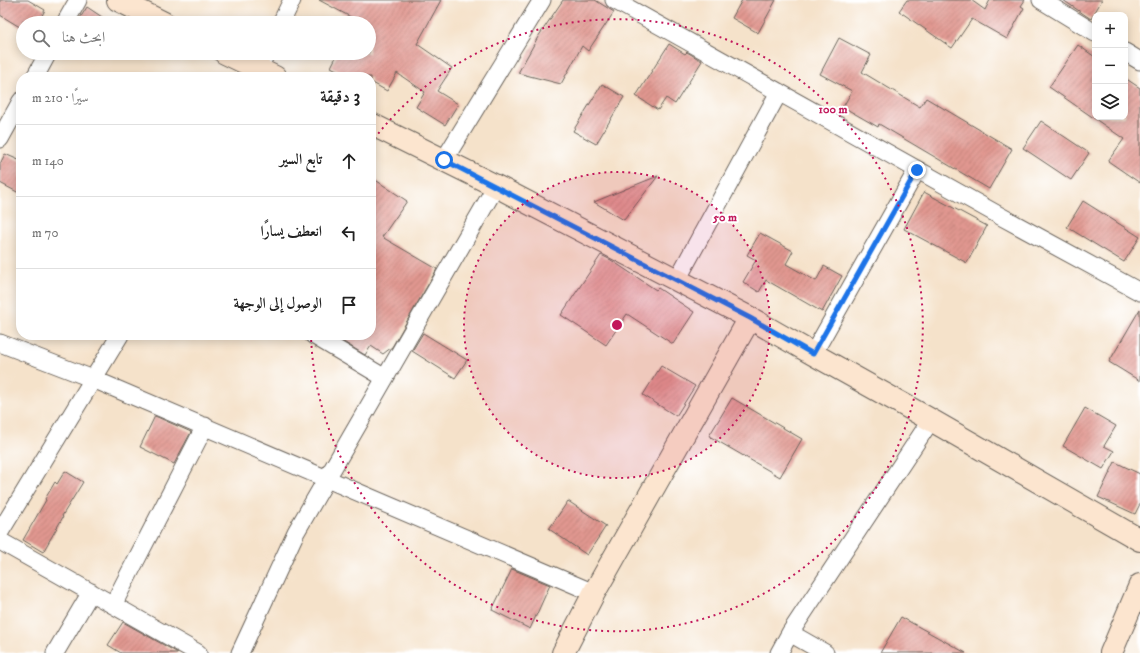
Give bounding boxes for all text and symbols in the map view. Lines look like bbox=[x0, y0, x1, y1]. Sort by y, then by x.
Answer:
map controls bbox=[1092, 12, 1128, 120]
button: + bbox=[1092, 12, 1128, 48]
search box bbox=[16, 16, 376, 60]
icon: search bbox=[30, 27, 52, 49]
text: ابحث هنا bbox=[62, 28, 105, 47]
button: − bbox=[1092, 48, 1128, 84]
button: layers bbox=[1092, 84, 1128, 120]
text: 3 دقيقة bbox=[320, 86, 360, 108]
text: سيرًا · 210 m bbox=[32, 90, 89, 106]
text: 100 m bbox=[819, 102, 847, 117]
text: تابع السير bbox=[280, 150, 322, 169]
icon: ahead bbox=[338, 150, 360, 172]
route start bbox=[435, 151, 453, 169]
text: 140 m bbox=[32, 153, 64, 169]
route end bbox=[908, 161, 926, 179]
text: 50 m bbox=[712, 210, 737, 225]
text: انعطف يسارًا bbox=[261, 222, 322, 241]
icon: left bbox=[338, 222, 360, 244]
text: 70 m bbox=[32, 225, 58, 241]
text: الوصول إلى الوجهة bbox=[233, 294, 322, 313]
icon: arrive bbox=[338, 294, 360, 316]
centre of rings bbox=[610, 318, 624, 332]

